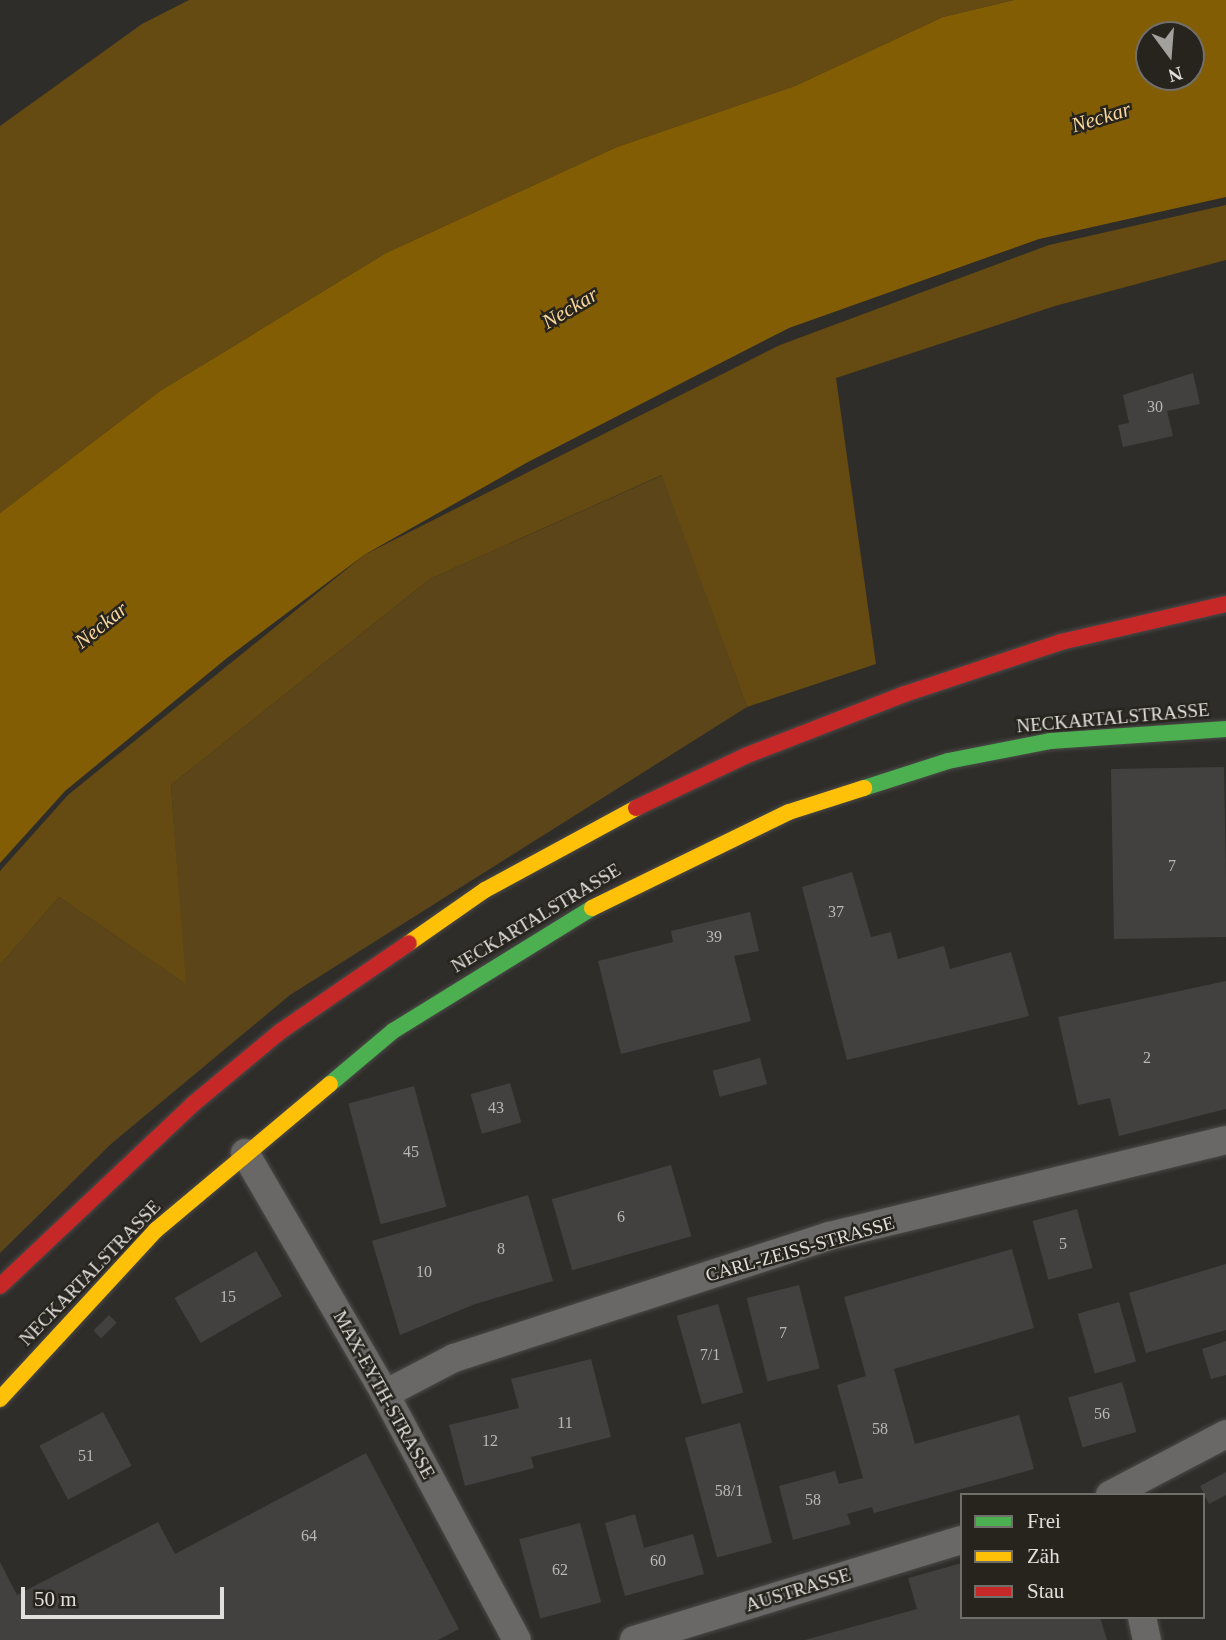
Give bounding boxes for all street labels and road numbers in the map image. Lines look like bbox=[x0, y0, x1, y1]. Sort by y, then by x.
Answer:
street label: NECKARTALSTRASSE bbox=[1016, 698, 1210, 738]
street label: NECKARTALSTRASSE bbox=[447, 858, 625, 978]
street label: NECKARTALSTRASSE bbox=[15, 1195, 165, 1351]
street label: CARL-ZEISS-STRASSE bbox=[703, 1211, 897, 1287]
street label: MAX-EYTH-STRASSE bbox=[328, 1307, 440, 1483]
street label: AUSTRASSE bbox=[743, 1563, 853, 1617]

